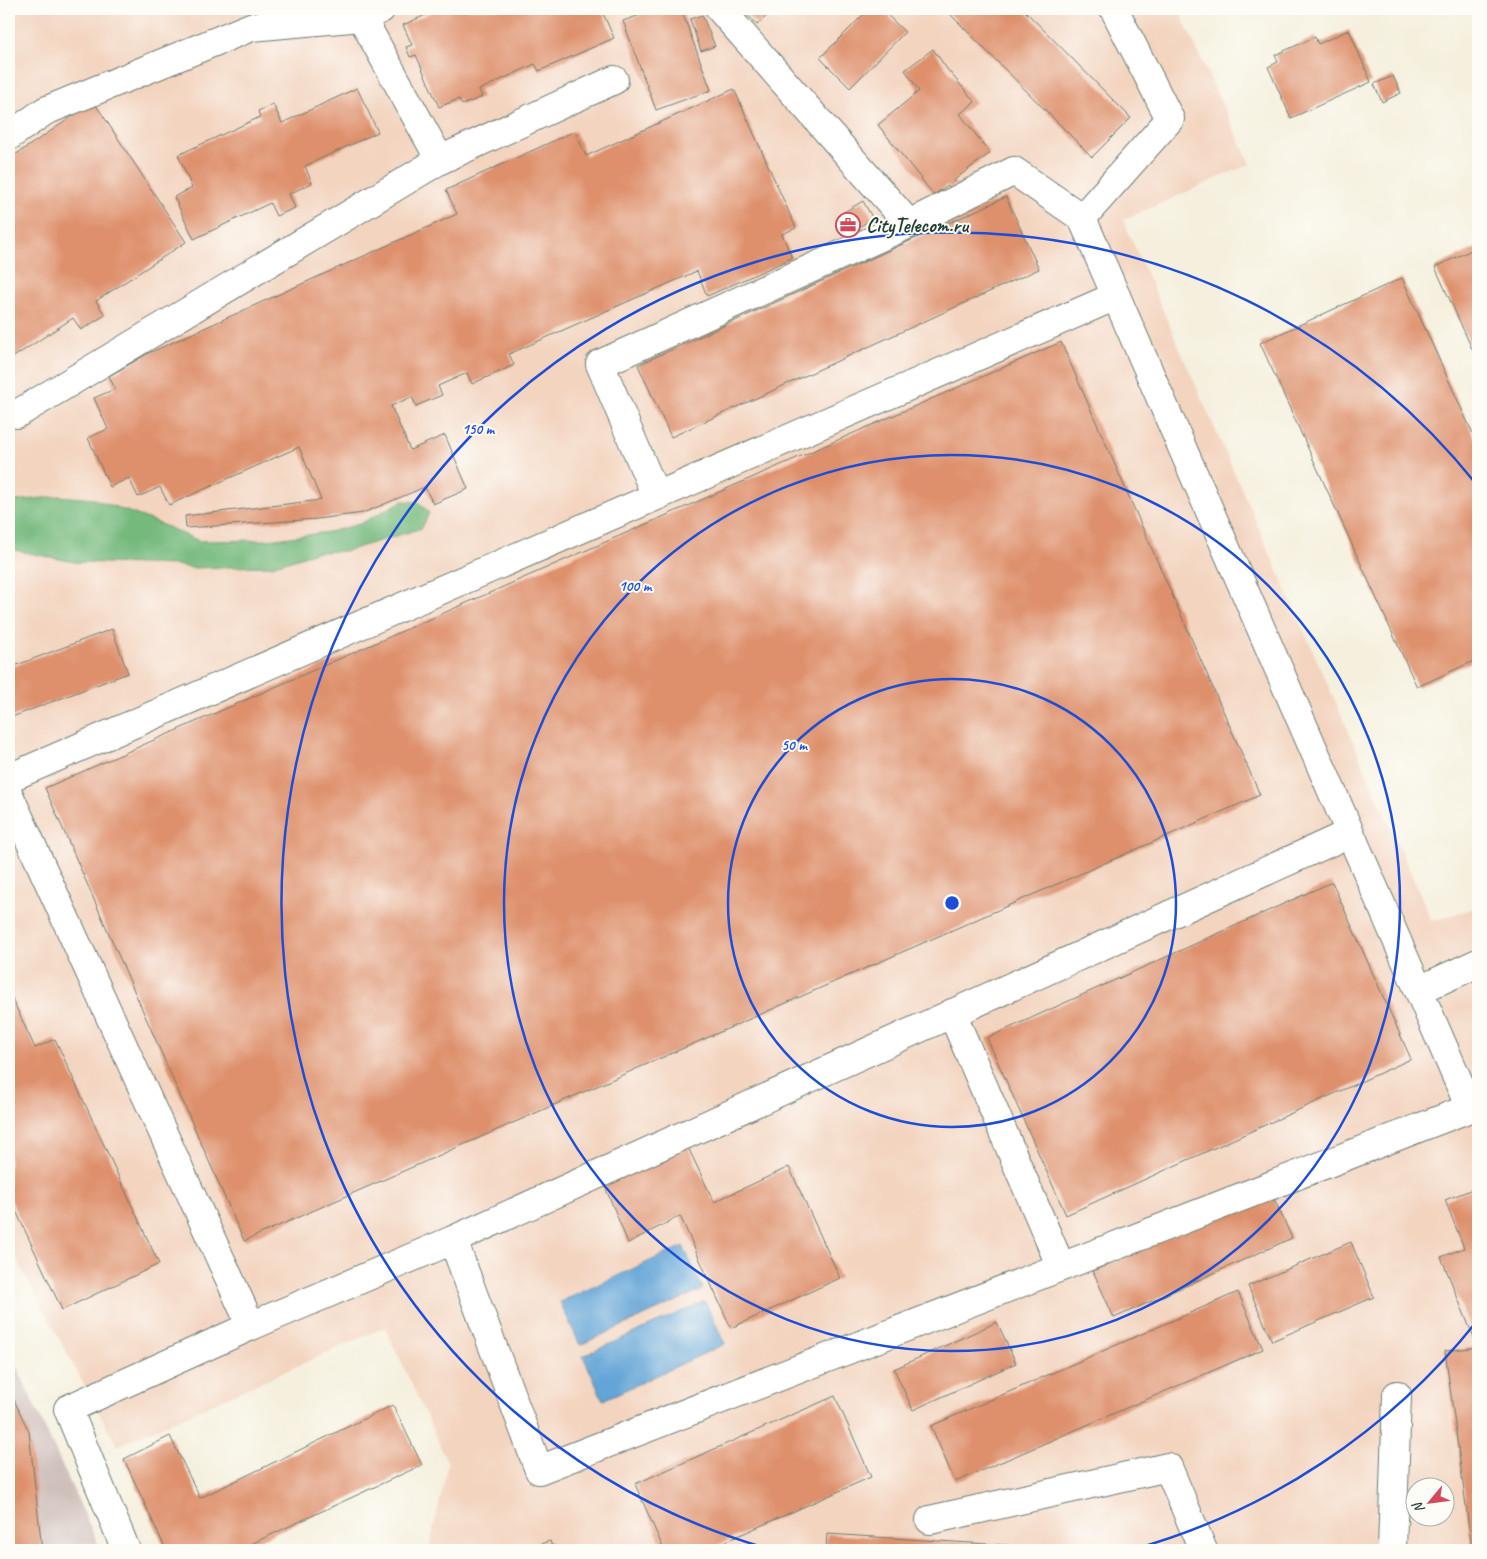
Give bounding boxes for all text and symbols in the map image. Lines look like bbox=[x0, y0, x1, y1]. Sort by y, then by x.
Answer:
office icon: CityTelecom.ru bbox=[835, 212, 861, 238]
place label: CityTelecom.ru bbox=[866, 212, 970, 239]
text: 150 m bbox=[462, 420, 496, 439]
text: 100 m bbox=[619, 577, 653, 596]
text: 50 m bbox=[781, 736, 808, 755]
centre of rings bbox=[943, 894, 961, 912]
north arrow bbox=[1404, 1476, 1454, 1526]
text: N bbox=[1408, 1498, 1429, 1516]

